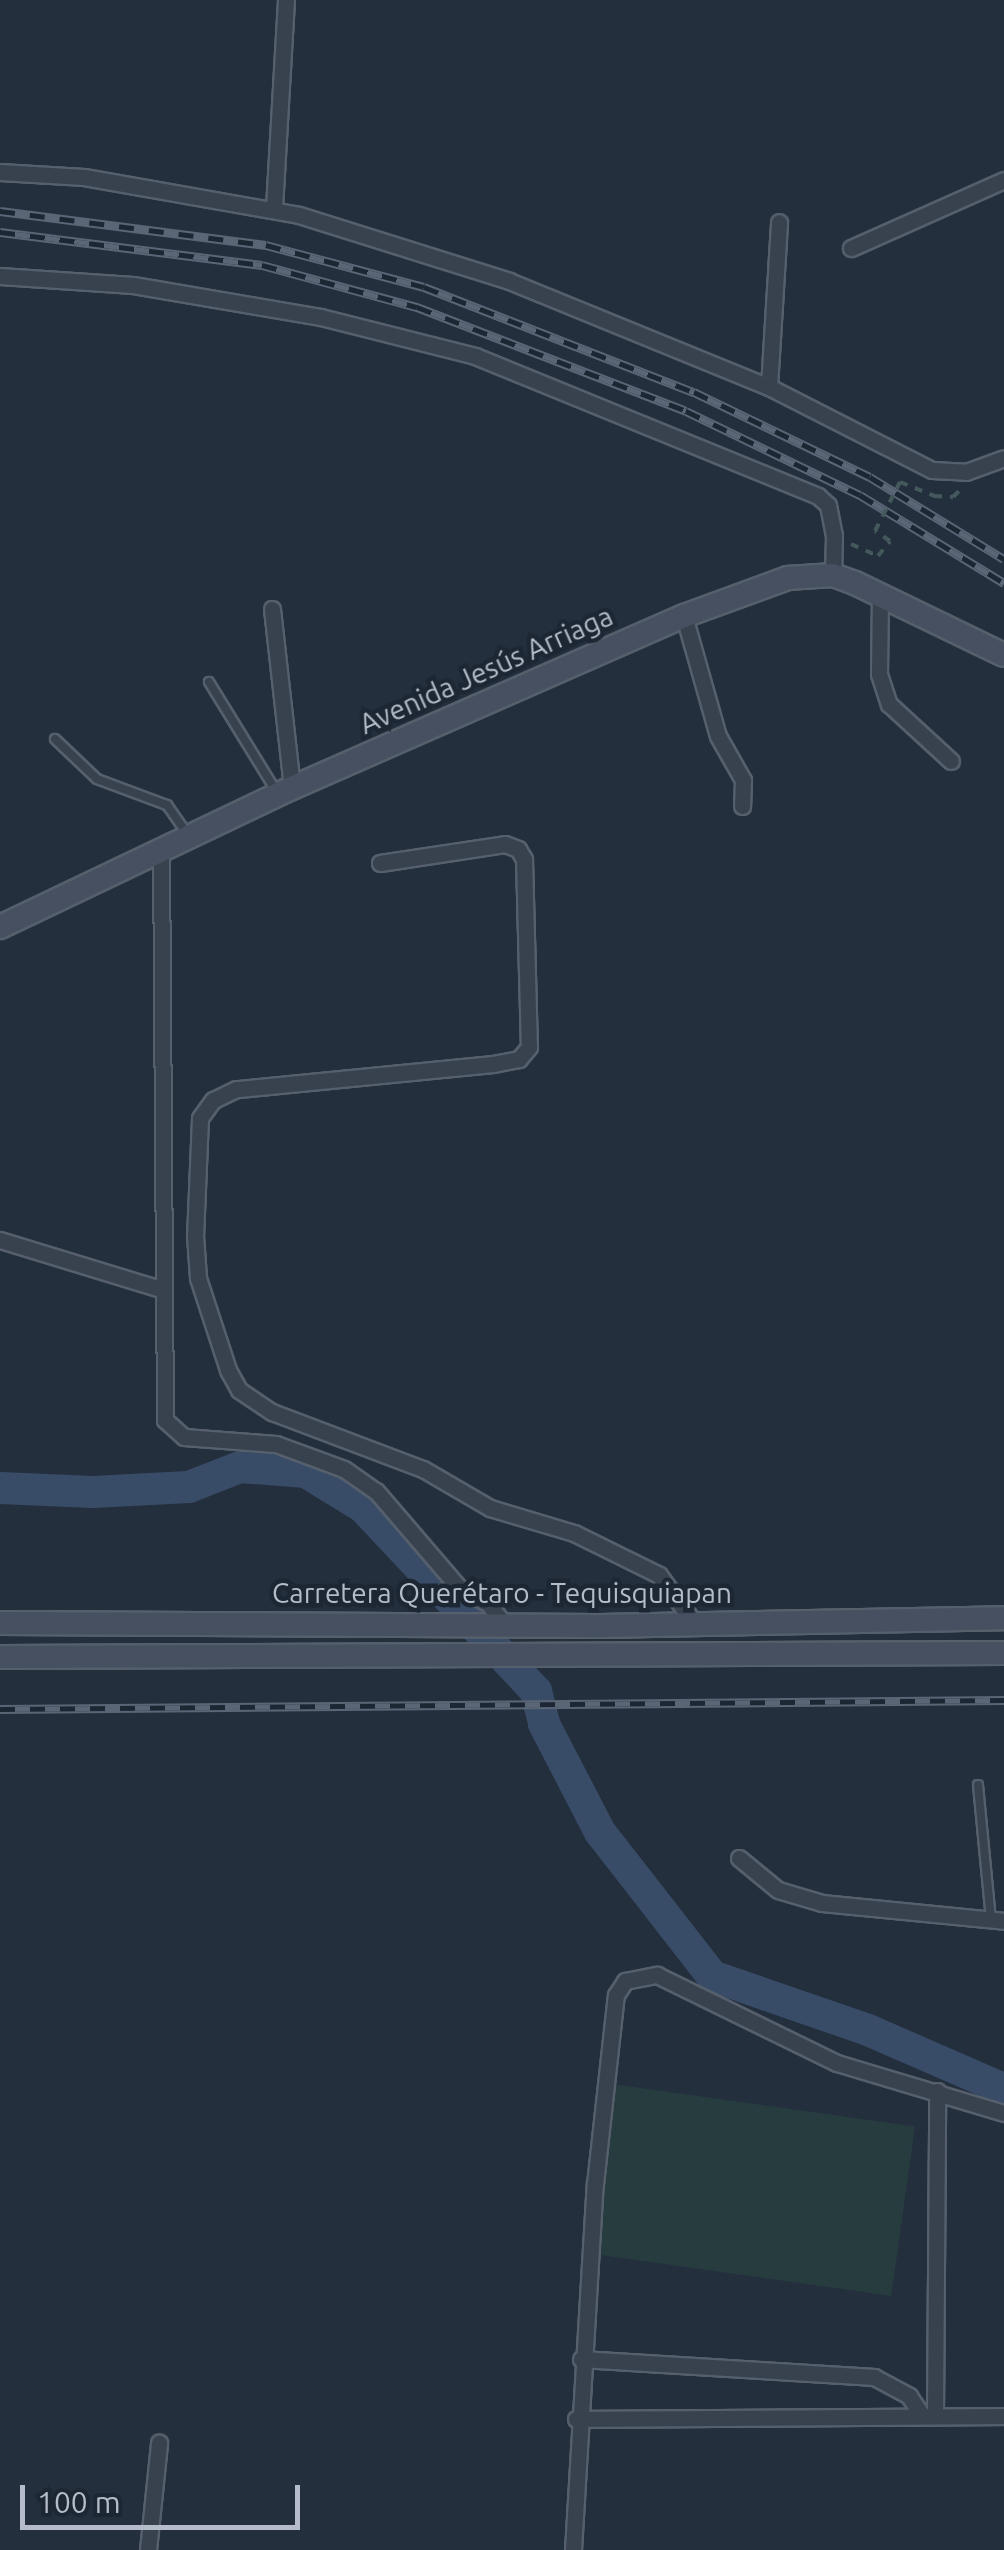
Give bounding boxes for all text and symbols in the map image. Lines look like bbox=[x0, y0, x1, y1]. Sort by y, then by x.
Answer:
street label: Avenida Jesús Arriaga bbox=[354, 599, 618, 741]
street label: Carretera Querétaro - Tequisquiapan bbox=[272, 1576, 732, 1610]
scale bar bbox=[25, 2465, 305, 2527]
text: 100 m bbox=[37, 2485, 121, 2519]

